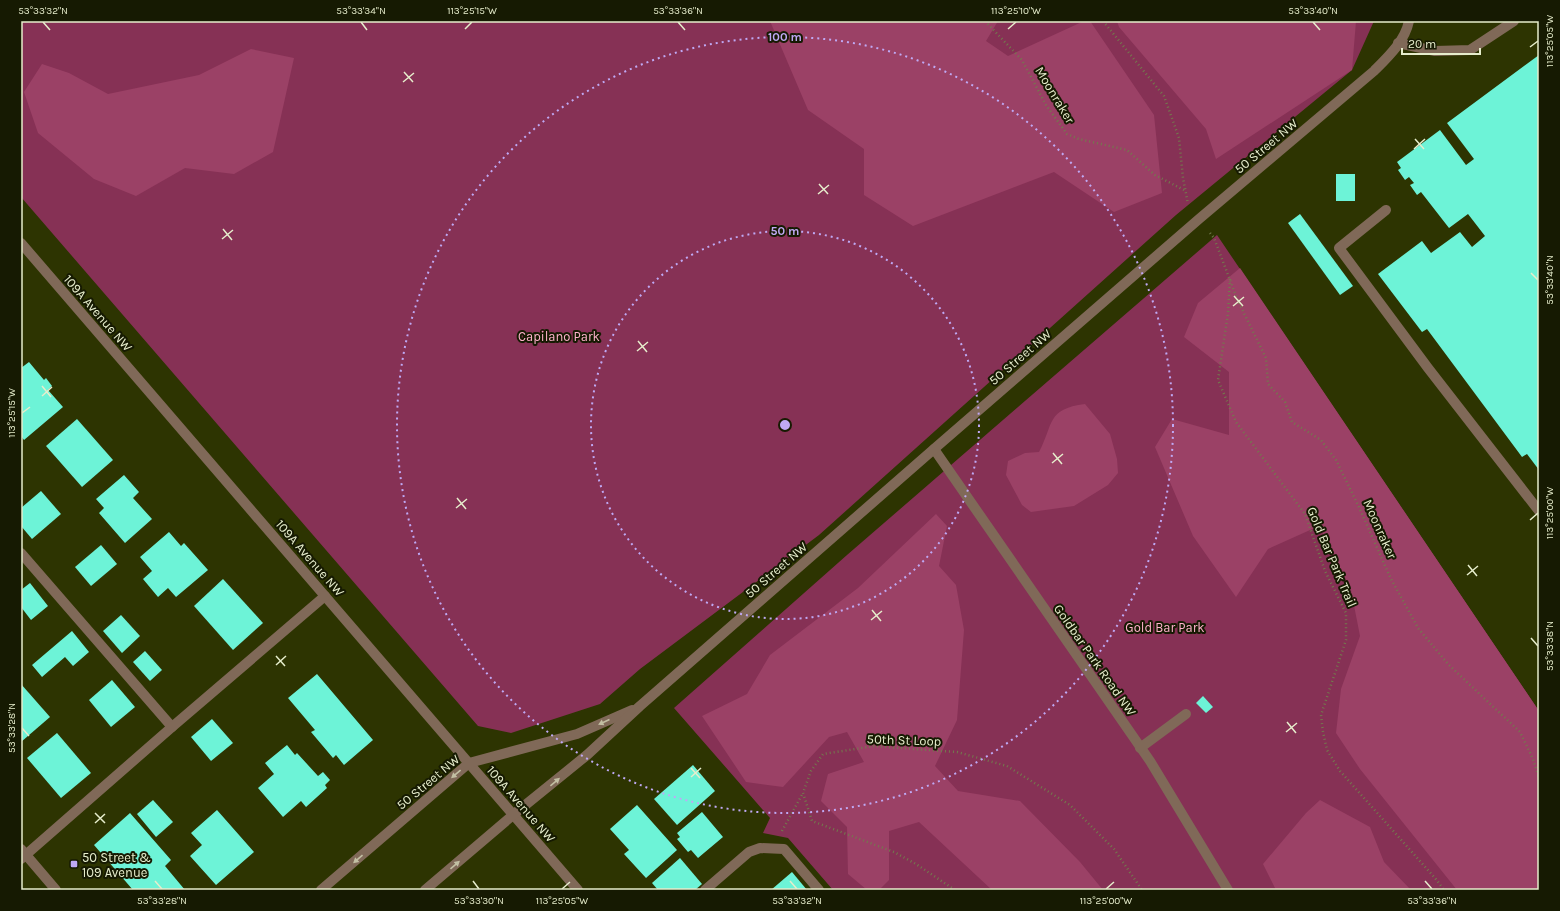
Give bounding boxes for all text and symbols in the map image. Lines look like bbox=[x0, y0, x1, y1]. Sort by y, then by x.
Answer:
text: 53°33'32"N bbox=[18, 5, 68, 17]
text: 53°33'34"N bbox=[336, 5, 386, 17]
text: 113°25'15"W bbox=[447, 5, 497, 17]
text: 53°33'36"N bbox=[653, 5, 703, 17]
text: 113°25'10"W bbox=[991, 5, 1041, 17]
text: 53°33'40"N bbox=[1288, 5, 1338, 17]
text: 113°25'05"W bbox=[1544, 15, 1556, 67]
text: 100 m bbox=[768, 30, 802, 44]
scale bar bbox=[1402, 30, 1480, 56]
text: 20 m bbox=[1408, 37, 1436, 51]
street label: Moonraker bbox=[1032, 64, 1078, 126]
street label: 50 Street NW bbox=[1232, 115, 1301, 177]
text: 50 m bbox=[771, 224, 800, 238]
text: 53°33'40"N bbox=[1544, 255, 1556, 305]
street label: 109A Avenue NW bbox=[61, 272, 136, 355]
street label: 50 Street NW bbox=[986, 326, 1054, 388]
park label: Capilano Park bbox=[518, 329, 600, 344]
text: 113°25'15"W bbox=[6, 388, 18, 438]
centre of rings bbox=[778, 418, 792, 432]
text: 113°25'00"W bbox=[1544, 487, 1556, 539]
street label: Moonraker bbox=[1360, 497, 1400, 561]
street label: Gold Bar Park Trail bbox=[1304, 505, 1360, 609]
street label: 109A Avenue NW bbox=[273, 517, 348, 600]
street label: 50 Street NW bbox=[742, 539, 810, 601]
street label: Goldbar Park Road NW bbox=[1051, 601, 1139, 719]
park label: Gold Bar Park bbox=[1125, 620, 1205, 635]
text: 53°33'38"N bbox=[1544, 621, 1556, 671]
text: 53°33'28"N bbox=[6, 703, 18, 753]
one-way arrow bbox=[599, 719, 610, 725]
street label: 50th St Loop bbox=[866, 731, 942, 749]
street label: 50 Street NW bbox=[394, 751, 463, 813]
street label: 109A Avenue NW bbox=[484, 763, 559, 846]
one-way arrow bbox=[452, 769, 461, 778]
one-way arrow bbox=[549, 777, 560, 786]
place label: 50 Street & 109 Avenue bbox=[82, 850, 151, 880]
one-way arrow bbox=[352, 854, 363, 863]
marker: 50 Street & 109 Avenue bbox=[69, 859, 79, 869]
one-way arrow bbox=[449, 860, 460, 869]
text: 53°33'28"N bbox=[137, 895, 187, 907]
text: 53°33'30"N bbox=[454, 895, 504, 907]
text: 113°25'05"W bbox=[536, 895, 588, 907]
text: 53°33'32"N bbox=[772, 895, 822, 907]
text: 113°25'00"W bbox=[1080, 895, 1132, 907]
text: 53°33'36"N bbox=[1407, 895, 1457, 907]

